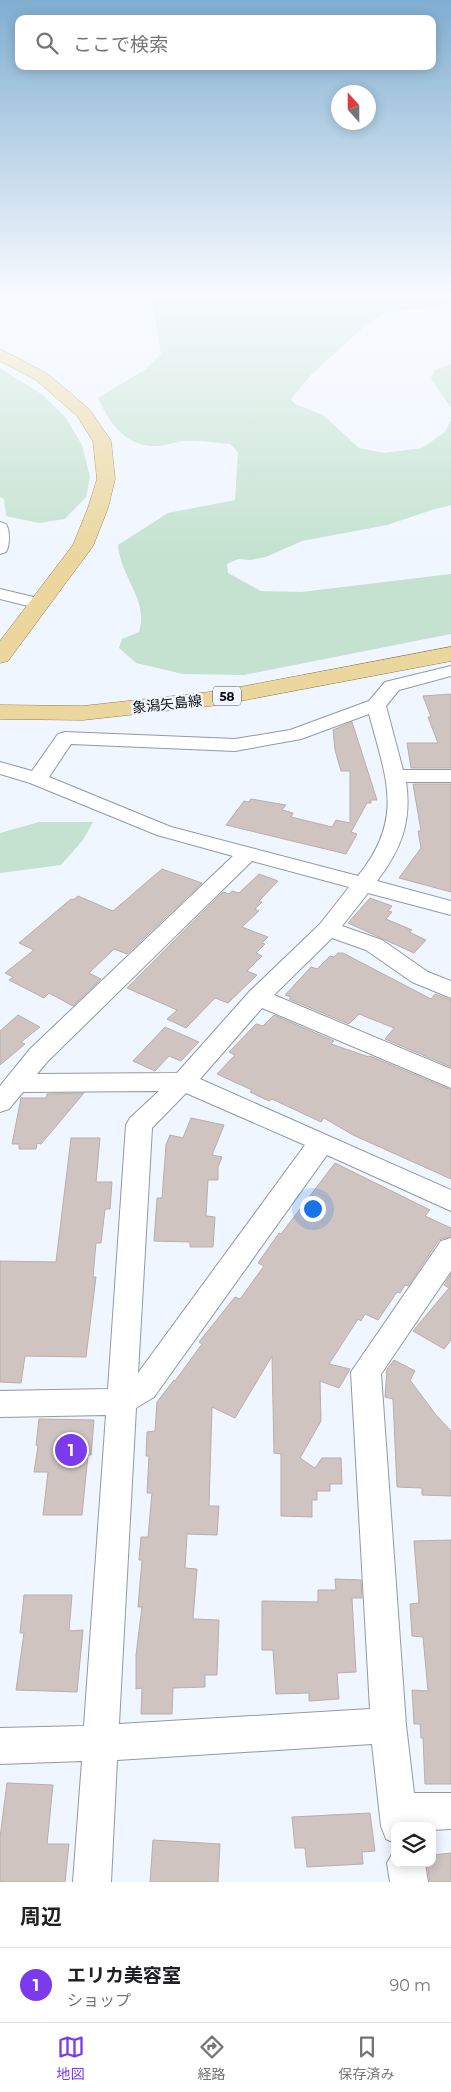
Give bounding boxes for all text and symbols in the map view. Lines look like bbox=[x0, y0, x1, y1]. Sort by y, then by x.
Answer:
search box bbox=[15, 15, 436, 70]
icon: search bbox=[33, 29, 61, 57]
text: ここで検索 bbox=[73, 33, 168, 56]
north arrow bbox=[331, 85, 376, 130]
road number: 58 bbox=[213, 686, 241, 706]
street label: 象潟矢島線 bbox=[131, 691, 203, 717]
your location bbox=[300, 1196, 326, 1222]
pin: 1 bbox=[55, 1431, 87, 1469]
map controls bbox=[391, 1822, 436, 1867]
button: layers bbox=[391, 1822, 436, 1867]
text: 周辺 bbox=[20, 1904, 62, 1929]
text: エリカ美容室 bbox=[67, 1964, 181, 1987]
text: 1 bbox=[33, 1976, 39, 1995]
text: 90 m bbox=[389, 1976, 431, 1995]
text: ショップ bbox=[67, 1991, 131, 2010]
tab: 地図 bbox=[57, 2033, 85, 2083]
tab: 経路 bbox=[198, 2033, 226, 2083]
tab: 保存済み bbox=[339, 2033, 395, 2083]

